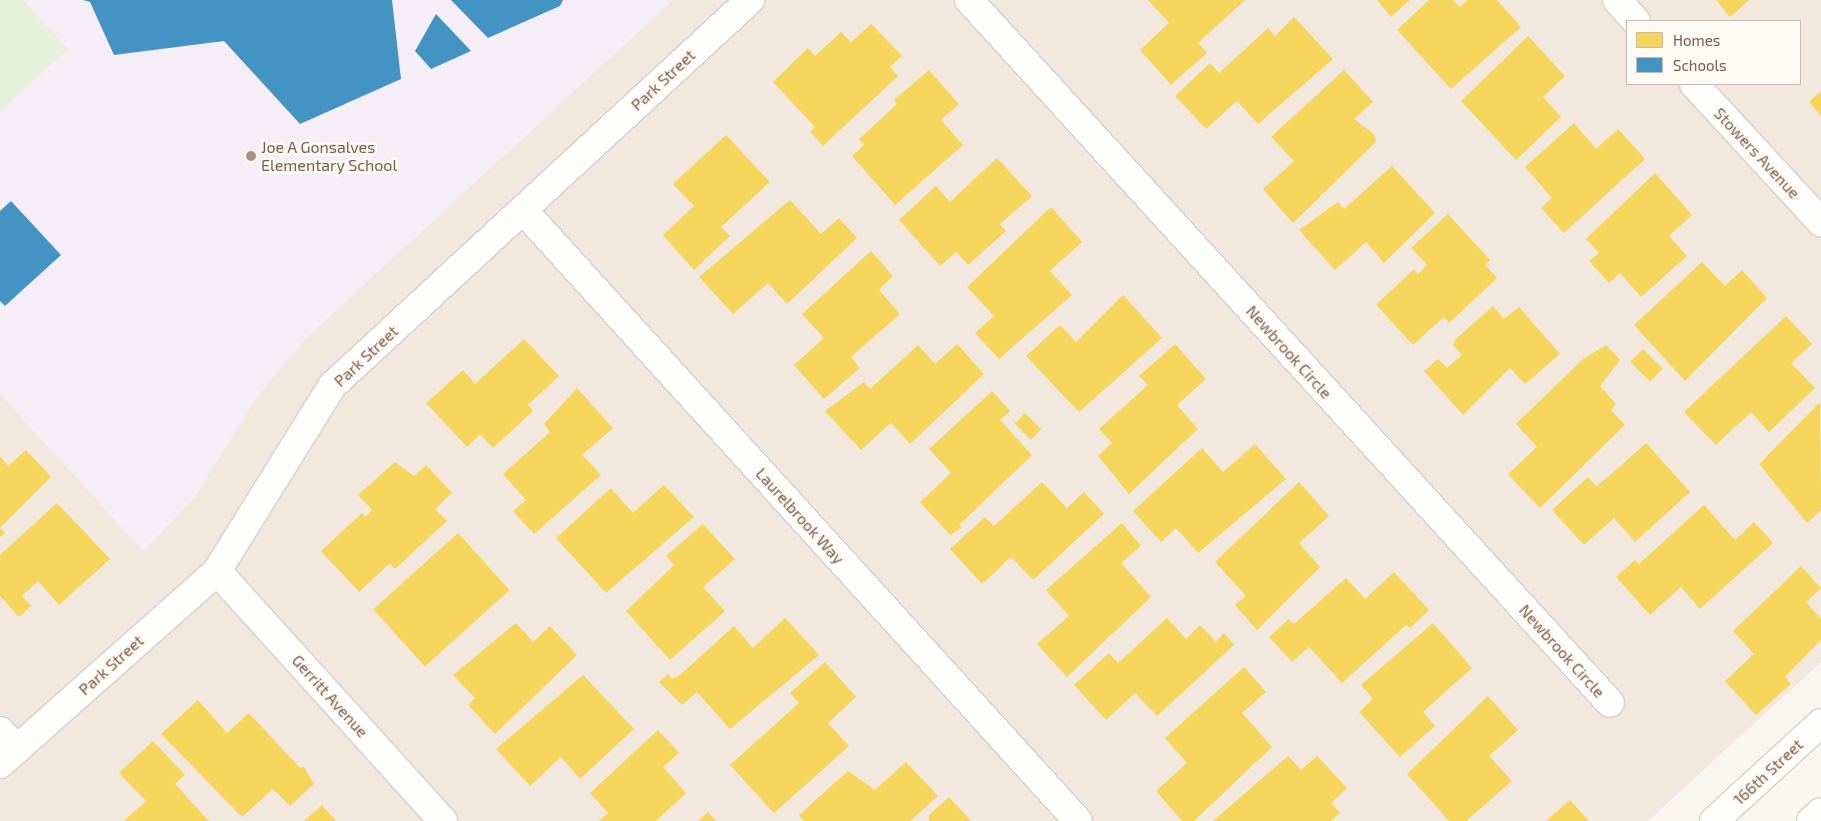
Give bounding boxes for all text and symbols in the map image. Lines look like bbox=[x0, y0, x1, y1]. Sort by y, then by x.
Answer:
legend bbox=[1626, 20, 1801, 85]
text: Homes bbox=[1673, 31, 1720, 49]
street label: Park Street bbox=[627, 45, 699, 115]
text: Schools bbox=[1673, 56, 1727, 74]
street label: Stowers Avenue bbox=[1710, 103, 1804, 203]
place label: Joe A Gonsalves Elementary School bbox=[261, 137, 398, 175]
marker: Joe A Gonsalves Elementary School bbox=[245, 150, 257, 162]
street label: Newbrook Circle bbox=[1242, 301, 1336, 403]
street label: Park Street bbox=[330, 321, 402, 391]
street label: Laurelbrook Way bbox=[752, 464, 848, 568]
street label: Newbrook Circle bbox=[1515, 600, 1609, 702]
street label: Park Street bbox=[75, 631, 147, 699]
street label: Gerritt Avenue bbox=[288, 651, 372, 741]
street label: 166th Street bbox=[1729, 735, 1807, 809]

